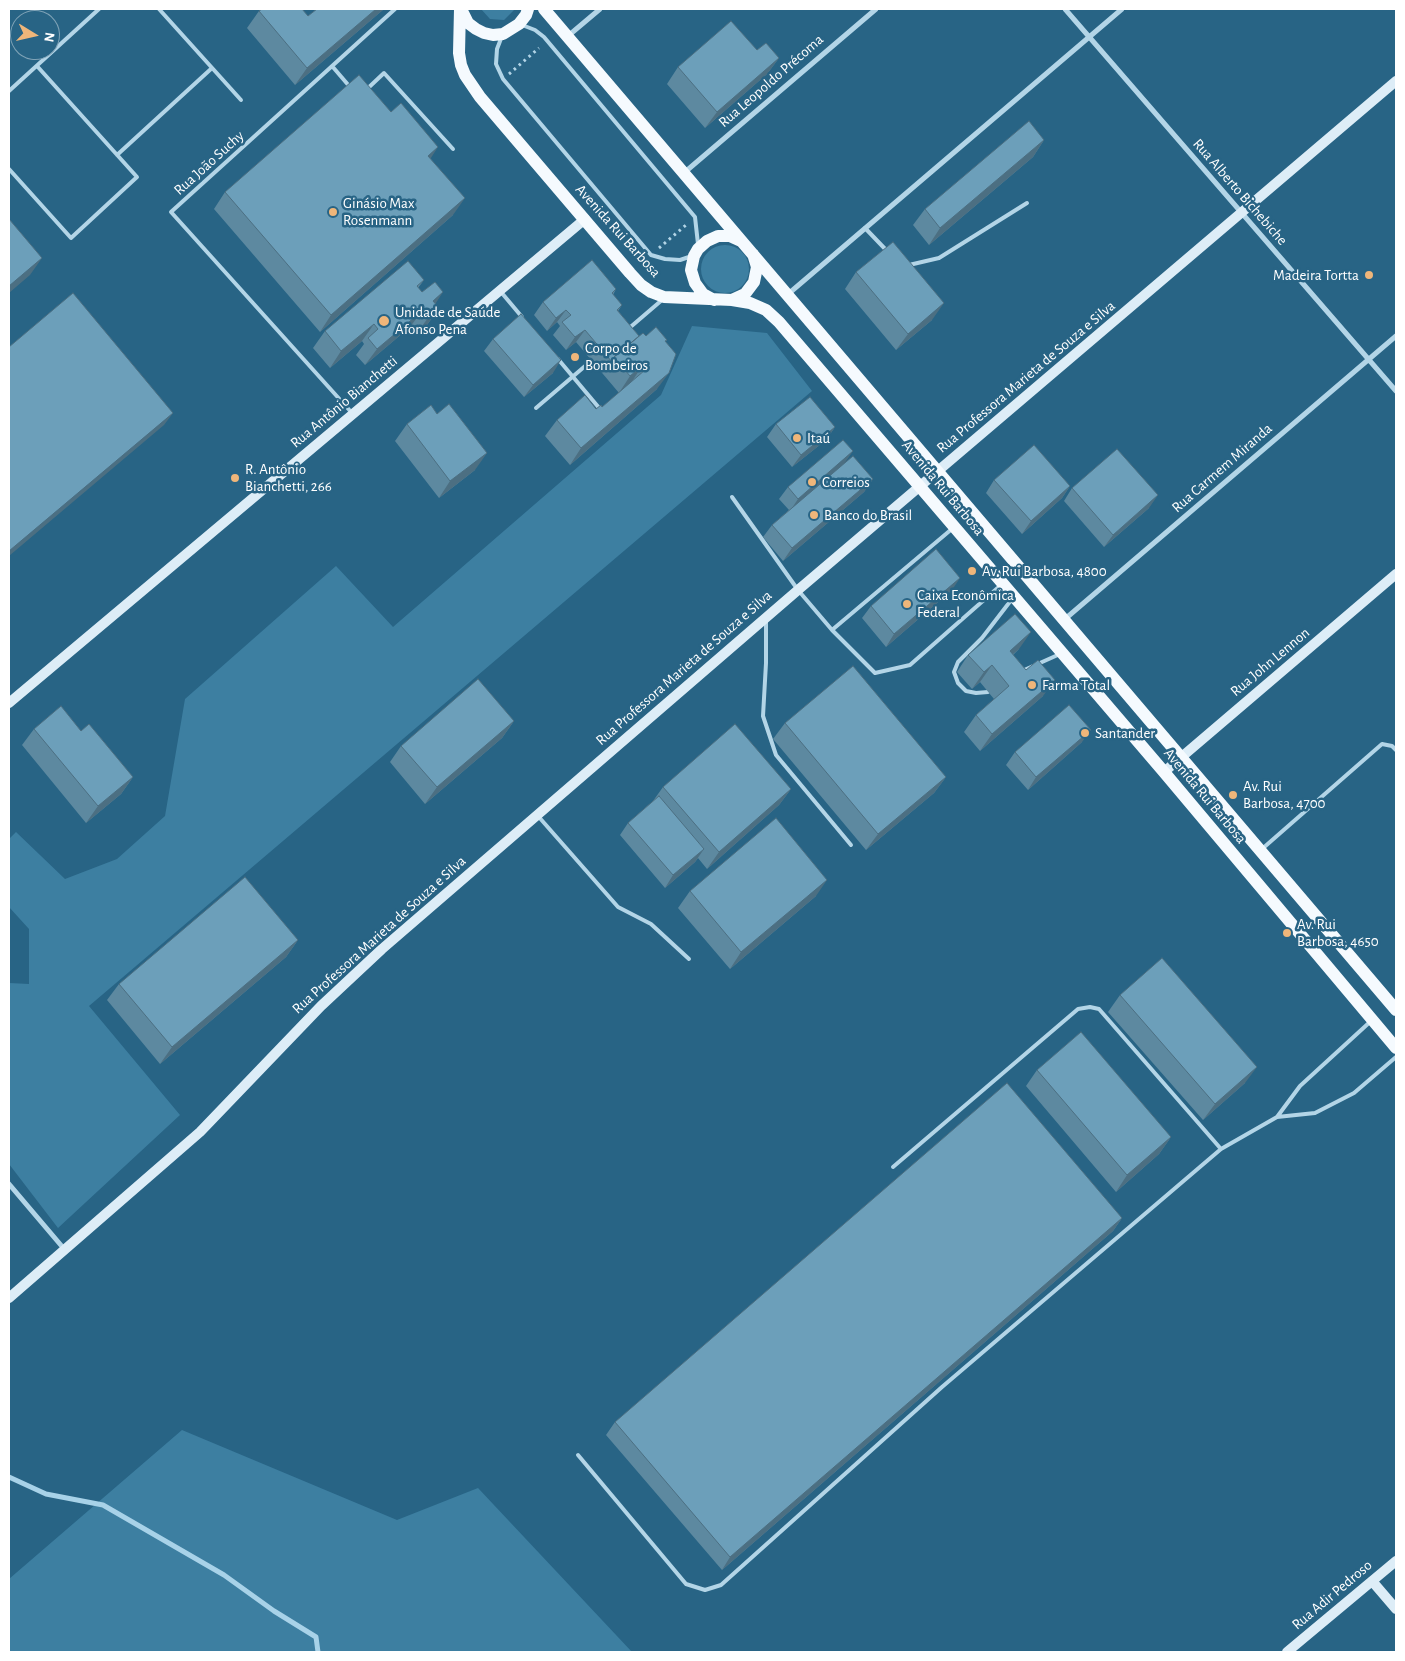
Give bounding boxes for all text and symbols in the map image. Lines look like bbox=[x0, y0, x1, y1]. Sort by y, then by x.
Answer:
north arrow bbox=[10, 10, 60, 60]
text: N bbox=[41, 31, 57, 43]
street label: Rua Leopoldo Précoma bbox=[715, 31, 827, 131]
street label: Rua João Suchy bbox=[170, 127, 248, 199]
street label: Rua Alberto Bichebiche bbox=[1189, 135, 1291, 249]
street label: Avenida Rui Barbosa bbox=[571, 181, 665, 281]
place label: Ginásio Max Rosenmann bbox=[343, 194, 414, 229]
marker: Ginásio Max Rosenmann bbox=[327, 206, 339, 218]
place label: Madeira Tortta bbox=[1273, 266, 1359, 284]
marker: Madeira Tortta bbox=[1363, 269, 1375, 281]
street label: Rua Professora Marieta de Souza e Silva bbox=[933, 297, 1119, 457]
place label: Unidade de Saúde Afonso Pena bbox=[395, 303, 500, 338]
marker: Unidade de Saúde Afonso Pena bbox=[377, 314, 391, 328]
place label: Corpo de Bombeiros bbox=[585, 339, 648, 374]
marker: Corpo de Bombeiros bbox=[569, 351, 581, 363]
street label: Rua Antônio Bianchetti bbox=[287, 352, 401, 452]
street label: Rua Carmem Miranda bbox=[1168, 419, 1276, 517]
place label: Itaú bbox=[807, 429, 830, 447]
marker: Itaú bbox=[791, 432, 803, 444]
street label: Avenida Rui Barbosa bbox=[898, 437, 988, 539]
place label: R. Antônio Bianchetti, 266 bbox=[245, 460, 332, 495]
marker: R. Antônio Bianchetti, 266 bbox=[229, 472, 241, 484]
place label: Correios bbox=[822, 473, 870, 491]
marker: Correios bbox=[806, 476, 818, 488]
place label: Banco do Brasil bbox=[824, 506, 912, 524]
marker: Banco do Brasil bbox=[808, 509, 820, 521]
place label: Av. Rui Barbosa, 4800 bbox=[982, 562, 1107, 580]
marker: Av. Rui Barbosa, 4800 bbox=[966, 565, 978, 577]
place label: Caixa Econômica Federal bbox=[917, 586, 1014, 621]
street label: Rua Professora Marieta de Souza e Silva bbox=[592, 587, 776, 749]
marker: Caixa Econômica Federal bbox=[901, 598, 913, 610]
street label: Rua John Lennon bbox=[1227, 624, 1313, 700]
place label: Farma Total bbox=[1042, 676, 1110, 694]
marker: Farma Total bbox=[1026, 679, 1038, 691]
place label: Santander bbox=[1095, 724, 1155, 742]
marker: Santander bbox=[1079, 727, 1091, 739]
street label: Avenida Rui Barbosa bbox=[1160, 745, 1250, 847]
place label: Av. Rui Barbosa, 4700 bbox=[1243, 777, 1325, 812]
marker: Av. Rui Barbosa, 4700 bbox=[1227, 789, 1239, 801]
street label: Rua Professora Marieta de Souza e Silva bbox=[288, 852, 470, 1018]
place label: Av. Rui Barbosa, 4650 bbox=[1297, 915, 1379, 950]
marker: Av. Rui Barbosa, 4650 bbox=[1281, 927, 1293, 939]
street label: Rua Adir Pedroso bbox=[1288, 1556, 1376, 1634]

